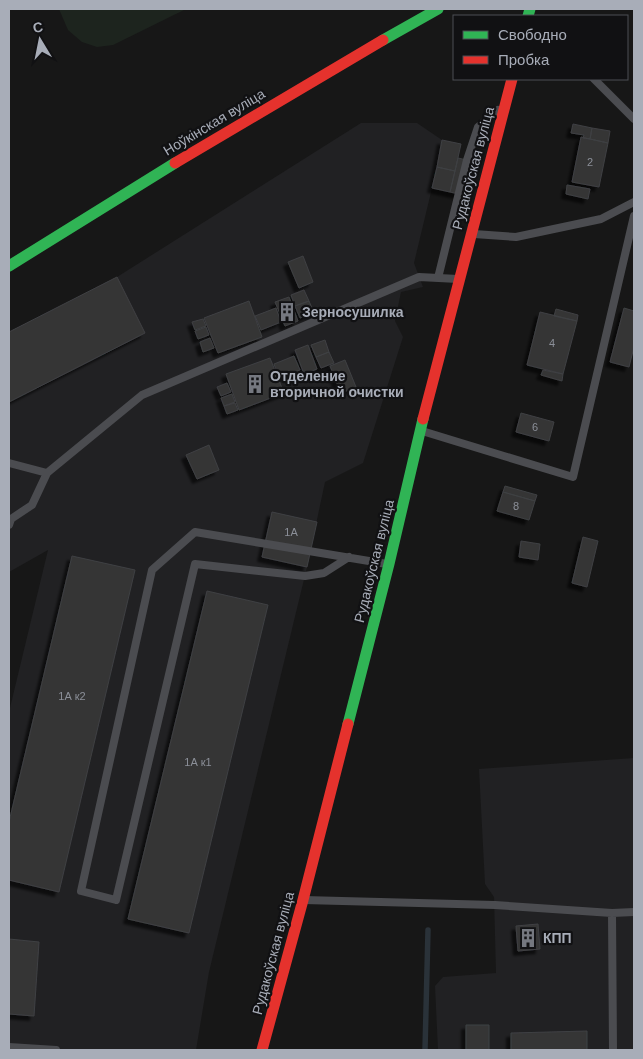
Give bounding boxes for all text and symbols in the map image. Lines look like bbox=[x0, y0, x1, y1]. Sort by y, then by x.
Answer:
north arrow bbox=[15, 15, 65, 65]
legend bbox=[453, 15, 628, 80]
text: С bbox=[31, 18, 44, 36]
text: Свободно bbox=[498, 26, 567, 43]
text: Пробка bbox=[498, 51, 550, 68]
street label: Ноўкінская вуліца bbox=[160, 85, 268, 159]
street label: Рудакоўская вуліца bbox=[449, 105, 497, 231]
house number: 2 bbox=[587, 156, 593, 168]
building icon: Зерносушилка bbox=[276, 301, 298, 323]
place label: Зерносушилка bbox=[302, 304, 404, 320]
house number: 4 bbox=[549, 337, 555, 349]
place label: Отделение вторичной очистки bbox=[270, 368, 404, 400]
building icon: Отделение вторичной очистки bbox=[244, 373, 266, 395]
house number: 6 bbox=[532, 421, 538, 433]
street label: Рудакоўская вуліца bbox=[351, 497, 397, 624]
house number: 8 bbox=[513, 500, 519, 512]
house number: 1А bbox=[284, 526, 298, 538]
house number: 1А к2 bbox=[58, 690, 86, 702]
house number: 1А к1 bbox=[184, 756, 212, 768]
street label: Рудакоўская вуліца bbox=[249, 890, 297, 1016]
building icon: КПП bbox=[517, 927, 539, 949]
place label: КПП bbox=[543, 930, 572, 946]

